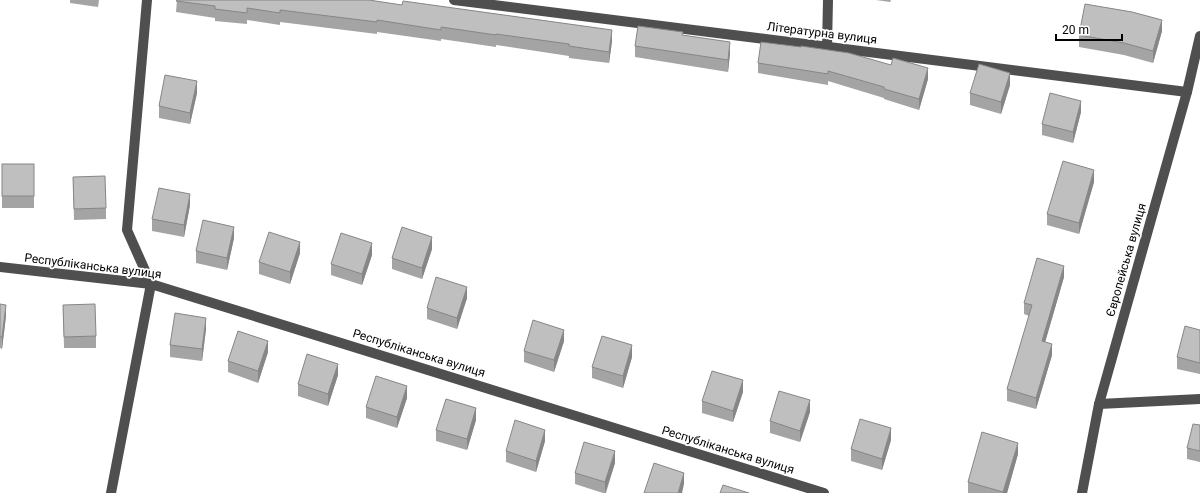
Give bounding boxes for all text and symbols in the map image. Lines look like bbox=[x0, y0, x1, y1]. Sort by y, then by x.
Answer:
scale bar bbox=[1056, 16, 1122, 42]
street label: Літературна вулиця bbox=[766, 19, 878, 47]
text: 20 m bbox=[1062, 23, 1089, 37]
street label: Європейська вулиця bbox=[1103, 202, 1149, 318]
street label: Республіканська вулиця bbox=[24, 251, 162, 281]
street label: Республіканська вулиця bbox=[351, 326, 487, 380]
street label: Республіканська вулиця bbox=[660, 423, 796, 477]

